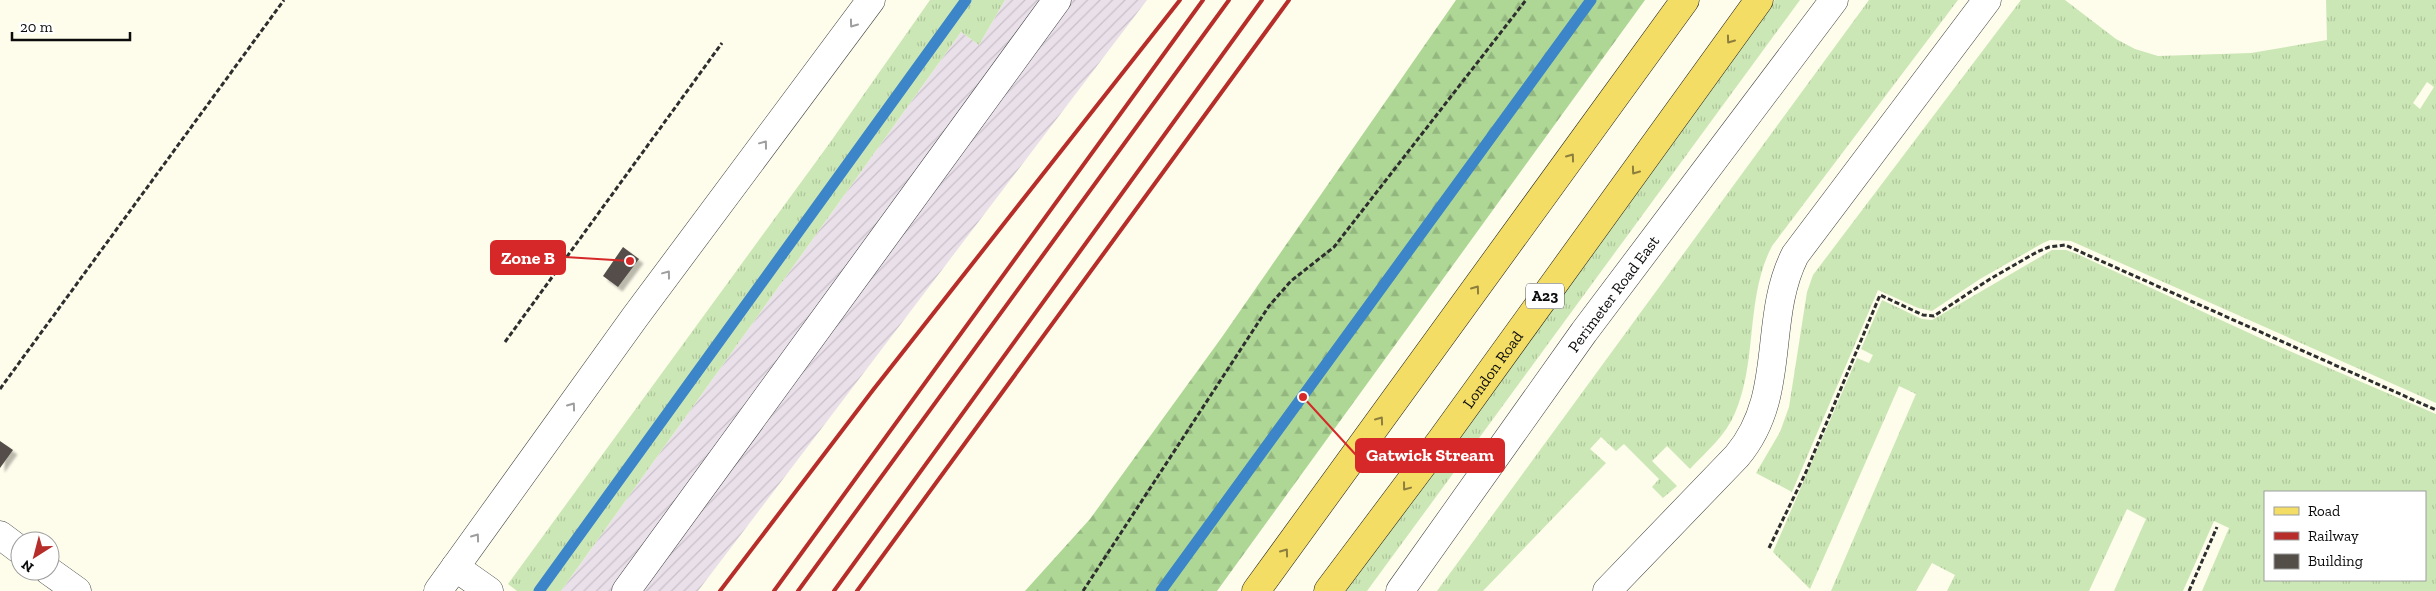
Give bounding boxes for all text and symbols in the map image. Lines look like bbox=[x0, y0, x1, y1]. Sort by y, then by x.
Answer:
scale bar bbox=[12, 10, 130, 42]
text: 20 m bbox=[20, 18, 53, 36]
one-way arrow bbox=[850, 18, 859, 28]
one-way arrow bbox=[1727, 34, 1736, 43]
one-way arrow bbox=[758, 140, 767, 150]
one-way arrow bbox=[1565, 153, 1574, 163]
one-way arrow bbox=[1632, 165, 1641, 175]
street label: Perimeter Road East bbox=[1563, 231, 1663, 355]
callout: Zone B bbox=[491, 241, 565, 274]
text: Zone B bbox=[501, 247, 555, 269]
one-way arrow bbox=[661, 270, 670, 280]
road number: A23 bbox=[1526, 284, 1564, 308]
one-way arrow bbox=[1470, 285, 1479, 295]
street label: London Road bbox=[1458, 327, 1527, 411]
one-way arrow bbox=[566, 402, 575, 412]
one-way arrow bbox=[1375, 417, 1383, 426]
callout: Gatwick Stream bbox=[1356, 439, 1504, 472]
text: Gatwick Stream bbox=[1366, 444, 1494, 466]
one-way arrow bbox=[1403, 481, 1412, 491]
legend bbox=[2264, 491, 2426, 581]
text: Road bbox=[2308, 502, 2341, 520]
text: Railway bbox=[2308, 527, 2359, 545]
north arrow bbox=[10, 531, 60, 581]
one-way arrow bbox=[470, 533, 479, 543]
one-way arrow bbox=[1279, 548, 1288, 558]
text: Building bbox=[2308, 552, 2363, 570]
text: N bbox=[18, 556, 37, 576]

